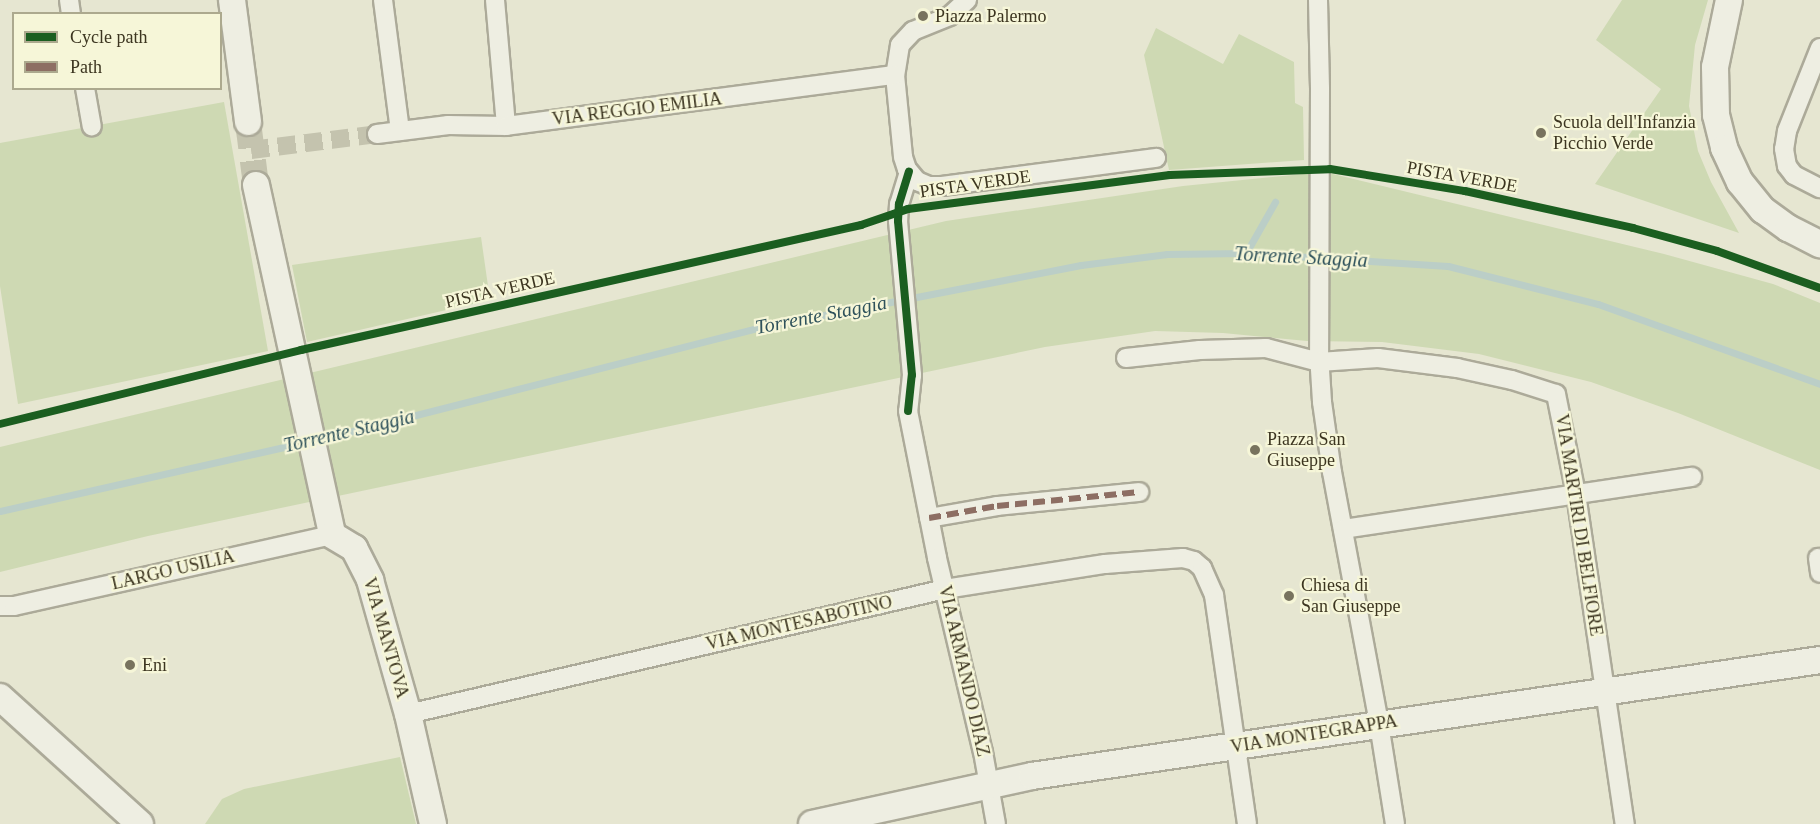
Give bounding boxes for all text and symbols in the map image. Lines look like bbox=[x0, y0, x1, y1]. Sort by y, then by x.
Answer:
place label: Piazza Palermo bbox=[935, 5, 1046, 27]
marker: Piazza Palermo bbox=[916, 9, 930, 23]
legend bbox=[12, 12, 222, 90]
text: Cycle path bbox=[70, 27, 147, 47]
text: Path bbox=[70, 57, 102, 77]
street label: VIA REGGIO EMILIA bbox=[550, 88, 724, 130]
place label: Scuola dell'Infanzia Picchio Verde bbox=[1553, 112, 1696, 154]
marker: Scuola dell'Infanzia Picchio Verde bbox=[1534, 126, 1548, 140]
street label: PISTA VERDE bbox=[1404, 157, 1520, 197]
street label: PISTA VERDE bbox=[918, 165, 1032, 203]
water label: Torrente Staggia bbox=[1234, 242, 1368, 272]
street label: PISTA VERDE bbox=[442, 267, 558, 313]
water label: Torrente Staggia bbox=[753, 290, 889, 340]
water label: Torrente Staggia bbox=[281, 404, 417, 458]
street label: VIA MARTIRI DI BELFIORE bbox=[1551, 412, 1607, 638]
place label: Piazza San Giuseppe bbox=[1267, 429, 1345, 472]
marker: Piazza San Giuseppe bbox=[1248, 443, 1262, 457]
street label: LARGO USILIA bbox=[109, 545, 237, 595]
street label: VIA MANTOVA bbox=[358, 575, 414, 701]
place label: Chiesa di San Giuseppe bbox=[1301, 575, 1400, 618]
street label: VIA ARMANDO DIAZ bbox=[934, 582, 994, 760]
marker: Chiesa di San Giuseppe bbox=[1282, 589, 1296, 603]
street label: VIA MONTESABOTINO bbox=[703, 591, 895, 655]
place label: Eni bbox=[142, 654, 167, 676]
marker: Eni bbox=[123, 658, 137, 672]
street label: VIA MONTEGRAPPA bbox=[1228, 710, 1400, 758]

